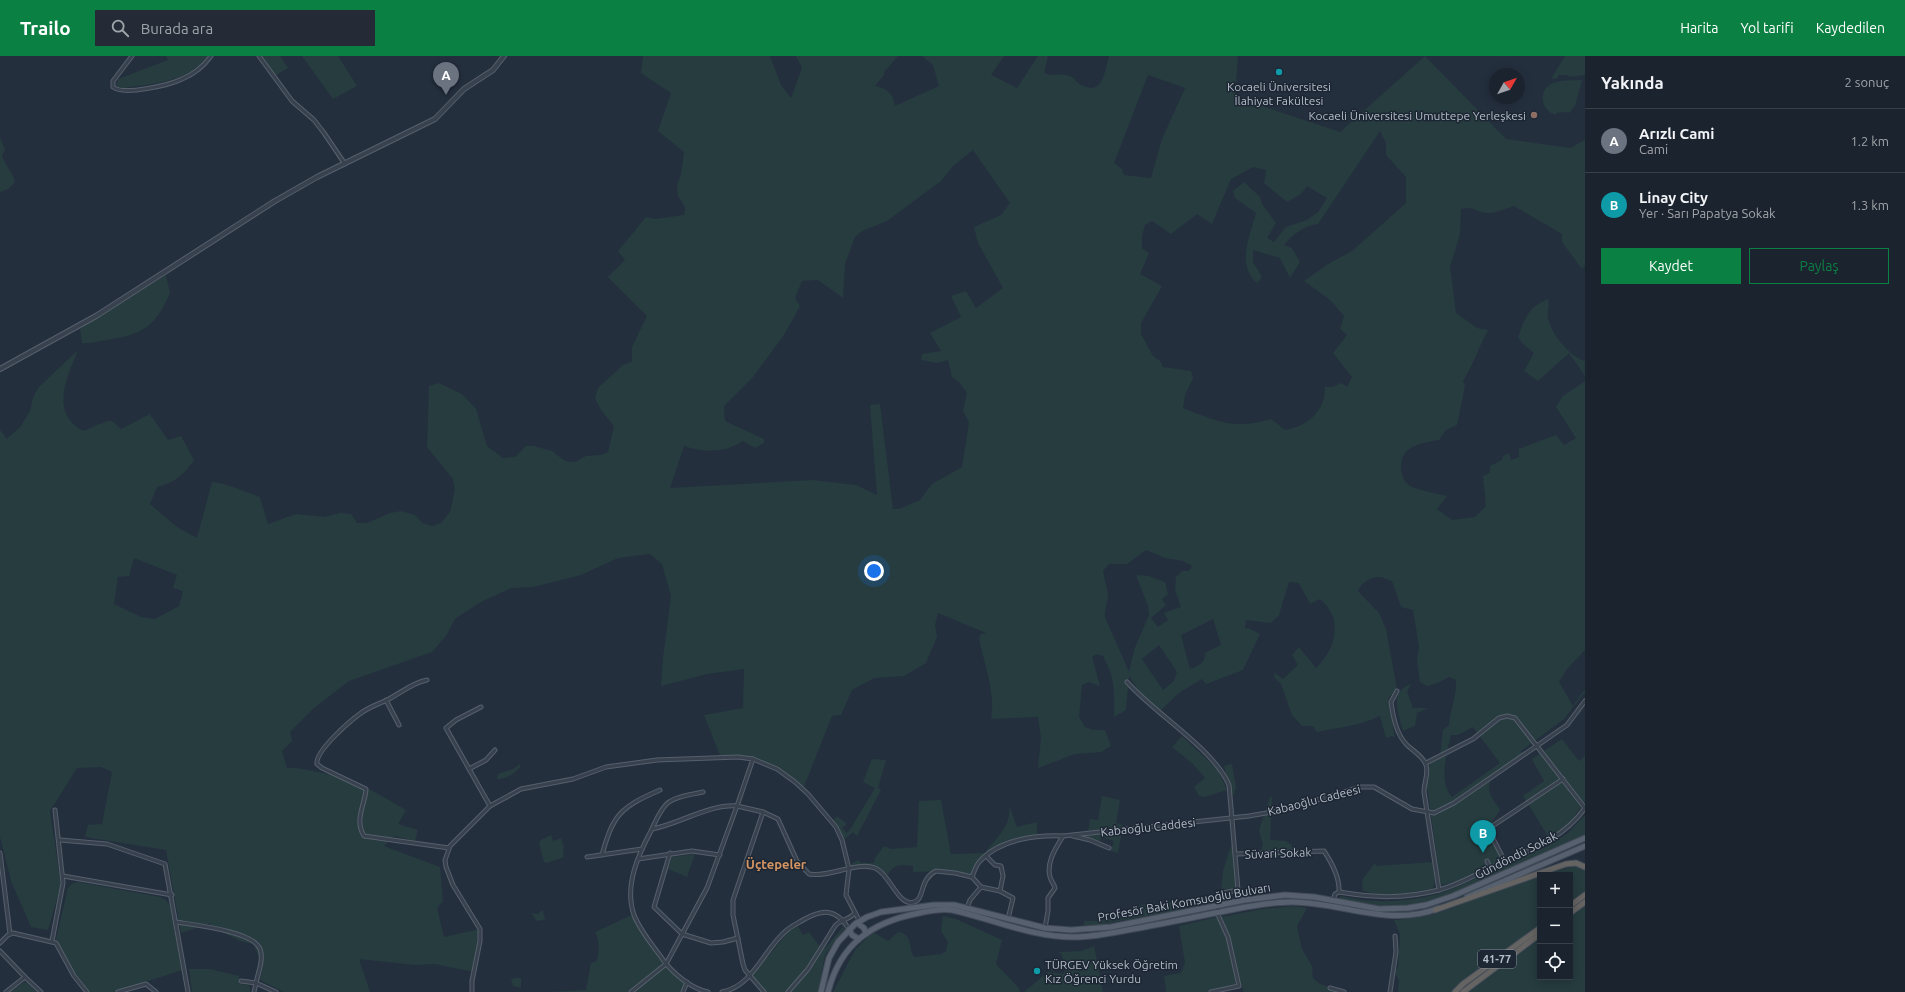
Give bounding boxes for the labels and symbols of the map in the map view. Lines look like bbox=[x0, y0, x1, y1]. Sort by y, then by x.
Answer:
pin: A bbox=[433, 62, 459, 95]
marker: Kocaeli Üniversitesi İlahiyat Fakültesi bbox=[1274, 67, 1284, 77]
north arrow bbox=[1489, 68, 1525, 104]
place label: Kocaeli Üniversitesi İlahiyat Fakültesi bbox=[1227, 80, 1331, 107]
place label: Kocaeli Üniversitesi Umuttepe Yerleşkesi bbox=[1308, 109, 1526, 122]
marker: Kocaeli Üniversitesi Umuttepe Yerleşkesi bbox=[1529, 110, 1539, 120]
your location bbox=[864, 561, 884, 581]
street label: Kabaoğlu Cadeesi bbox=[1266, 782, 1362, 818]
street label: Kabaoğlu Caddesi bbox=[1100, 816, 1196, 838]
pin: B bbox=[1470, 820, 1496, 853]
street label: Gündöndü Sokak bbox=[1473, 829, 1559, 881]
street label: Süvari Sokak bbox=[1244, 845, 1312, 861]
district label: Üçtepeler bbox=[746, 857, 807, 872]
street label: Profesör Baki Komsuoğlu Bulvarı bbox=[1097, 880, 1271, 924]
road number: 41-77 bbox=[1478, 950, 1516, 968]
place label: TÜRGEV Yüksek Öğretim Kız Öğrenci Yurdu bbox=[1045, 958, 1178, 985]
marker: TÜRGEV Yüksek Öğretim Kız Öğrenci Yurdu bbox=[1032, 966, 1042, 976]

